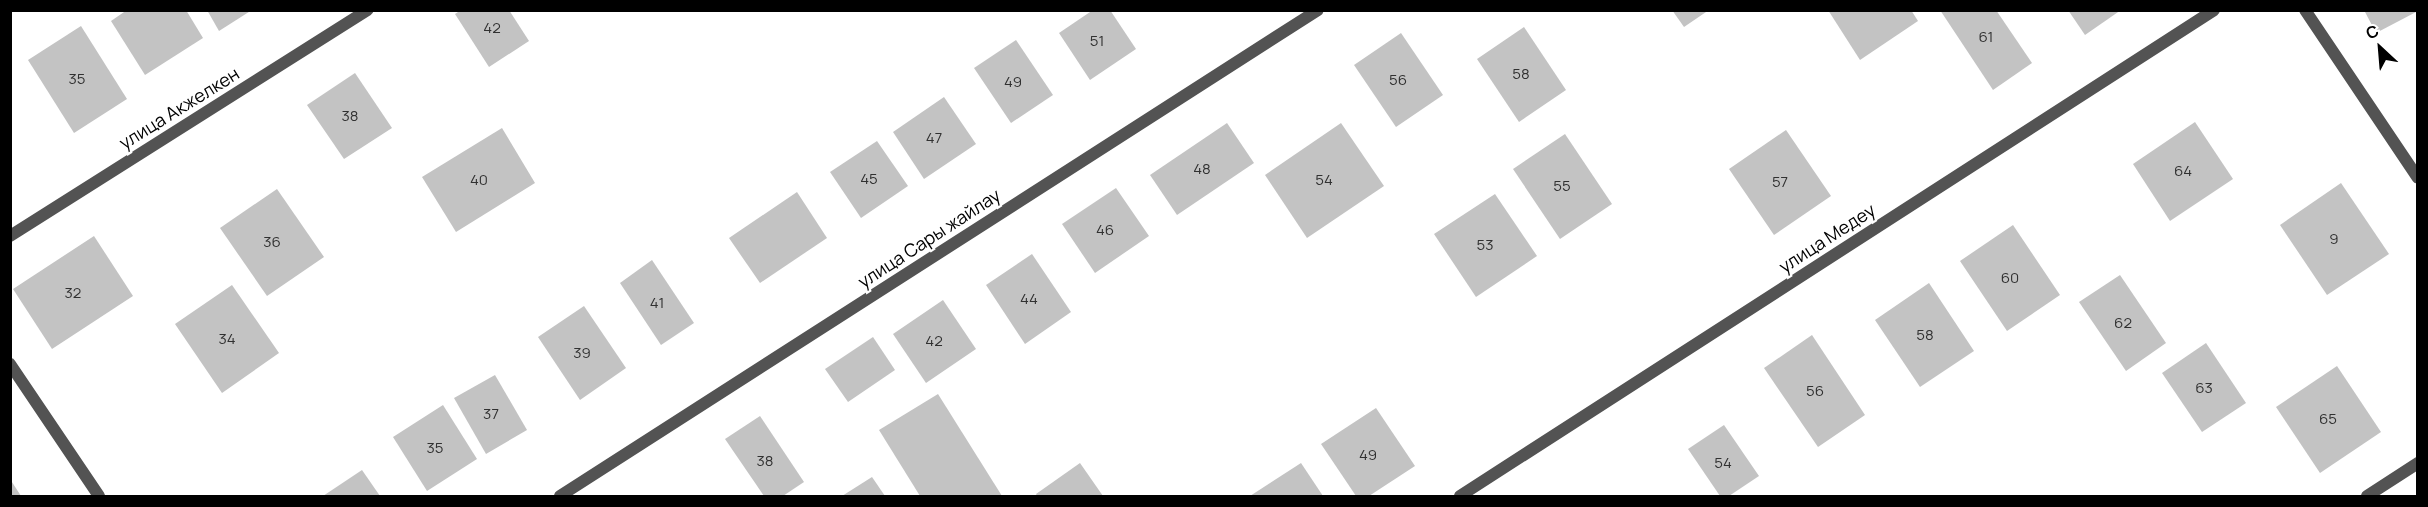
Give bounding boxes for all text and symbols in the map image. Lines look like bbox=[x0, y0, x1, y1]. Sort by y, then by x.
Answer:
north arrow bbox=[2350, 18, 2410, 78]
house number: 42 bbox=[483, 19, 501, 37]
text: С bbox=[2362, 19, 2382, 44]
house number: 61 bbox=[1979, 28, 1993, 46]
house number: 51 bbox=[1090, 32, 1104, 50]
street label: улица Акжелкен bbox=[115, 62, 243, 154]
house number: 58 bbox=[1512, 65, 1530, 83]
house number: 35 bbox=[69, 70, 85, 88]
house number: 56 bbox=[1389, 71, 1407, 89]
house number: 49 bbox=[1004, 73, 1022, 91]
house number: 38 bbox=[341, 107, 359, 125]
house number: 47 bbox=[926, 129, 942, 147]
house number: 48 bbox=[1193, 160, 1211, 178]
house number: 64 bbox=[2174, 162, 2192, 180]
house number: 45 bbox=[860, 170, 878, 188]
house number: 40 bbox=[470, 171, 488, 189]
house number: 54 bbox=[1315, 171, 1333, 189]
house number: 57 bbox=[1772, 173, 1788, 191]
house number: 55 bbox=[1553, 177, 1571, 195]
street label: улица Сары жайлау bbox=[854, 184, 1004, 292]
street label: улица Медеу bbox=[1775, 199, 1879, 277]
house number: 46 bbox=[1096, 221, 1114, 239]
house number: 9 bbox=[2329, 230, 2339, 248]
house number: 36 bbox=[263, 233, 281, 251]
house number: 53 bbox=[1477, 236, 1493, 254]
house number: 60 bbox=[2001, 269, 2019, 287]
house number: 32 bbox=[65, 284, 81, 302]
house number: 44 bbox=[1020, 290, 1038, 308]
house number: 41 bbox=[650, 294, 664, 312]
house number: 62 bbox=[2114, 314, 2132, 332]
house number: 58 bbox=[1916, 326, 1934, 344]
house number: 34 bbox=[218, 330, 236, 348]
house number: 42 bbox=[925, 332, 943, 350]
house number: 39 bbox=[573, 344, 591, 362]
house number: 63 bbox=[2195, 379, 2213, 397]
house number: 56 bbox=[1806, 382, 1824, 400]
house number: 37 bbox=[483, 405, 499, 423]
house number: 65 bbox=[2319, 410, 2337, 428]
house number: 35 bbox=[427, 439, 443, 457]
house number: 49 bbox=[1359, 446, 1377, 464]
house number: 38 bbox=[756, 452, 774, 470]
house number: 54 bbox=[1714, 454, 1732, 472]

